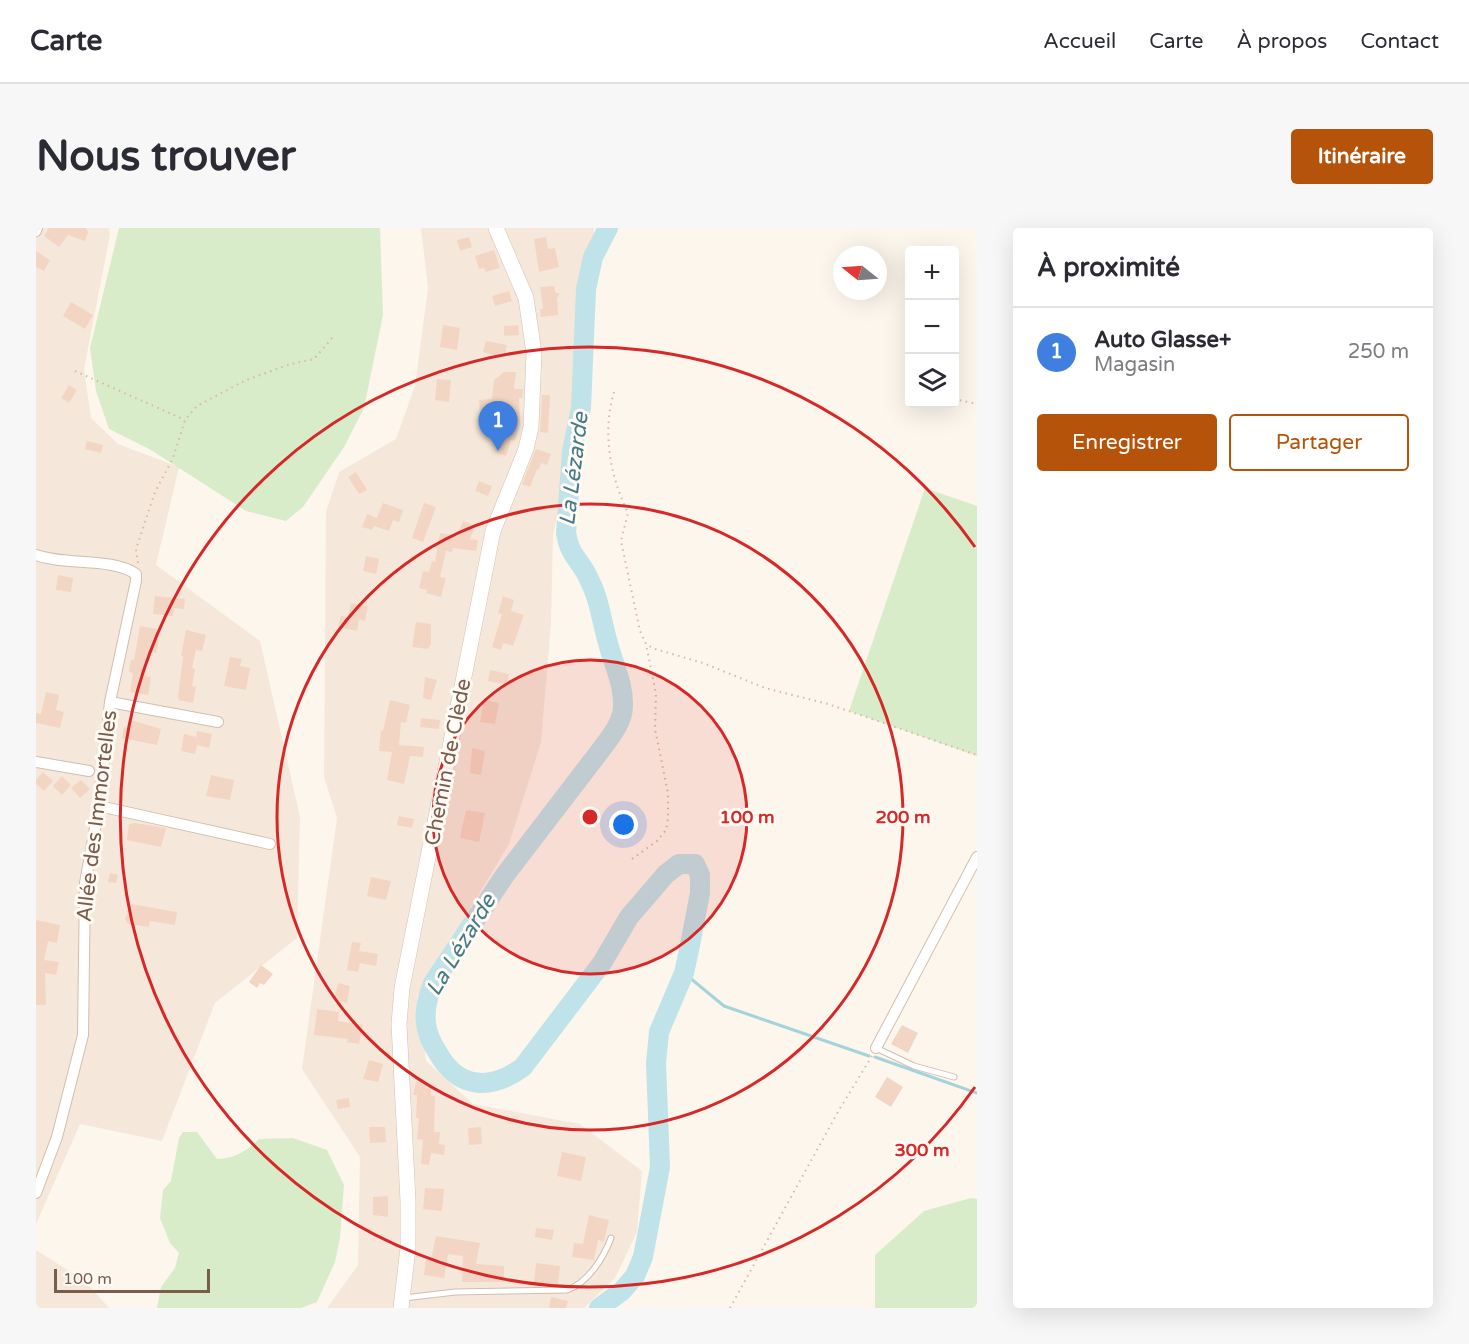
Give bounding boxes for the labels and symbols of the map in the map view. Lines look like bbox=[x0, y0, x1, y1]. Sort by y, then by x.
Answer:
north arrow bbox=[833, 246, 887, 300]
pin: 1 bbox=[478, 402, 518, 451]
water label: La Lézarde bbox=[554, 409, 594, 527]
street label: Chemin de Clède bbox=[420, 676, 476, 848]
street label: Allée des Immortelles bbox=[72, 709, 122, 923]
text: 100 m bbox=[719, 806, 775, 828]
text: 200 m bbox=[875, 806, 931, 828]
centre of rings bbox=[580, 807, 600, 827]
your location bbox=[609, 810, 638, 839]
water label: La Lézarde bbox=[421, 888, 502, 1000]
text: 300 m bbox=[894, 1139, 950, 1161]
scale bar bbox=[54, 1266, 210, 1294]

